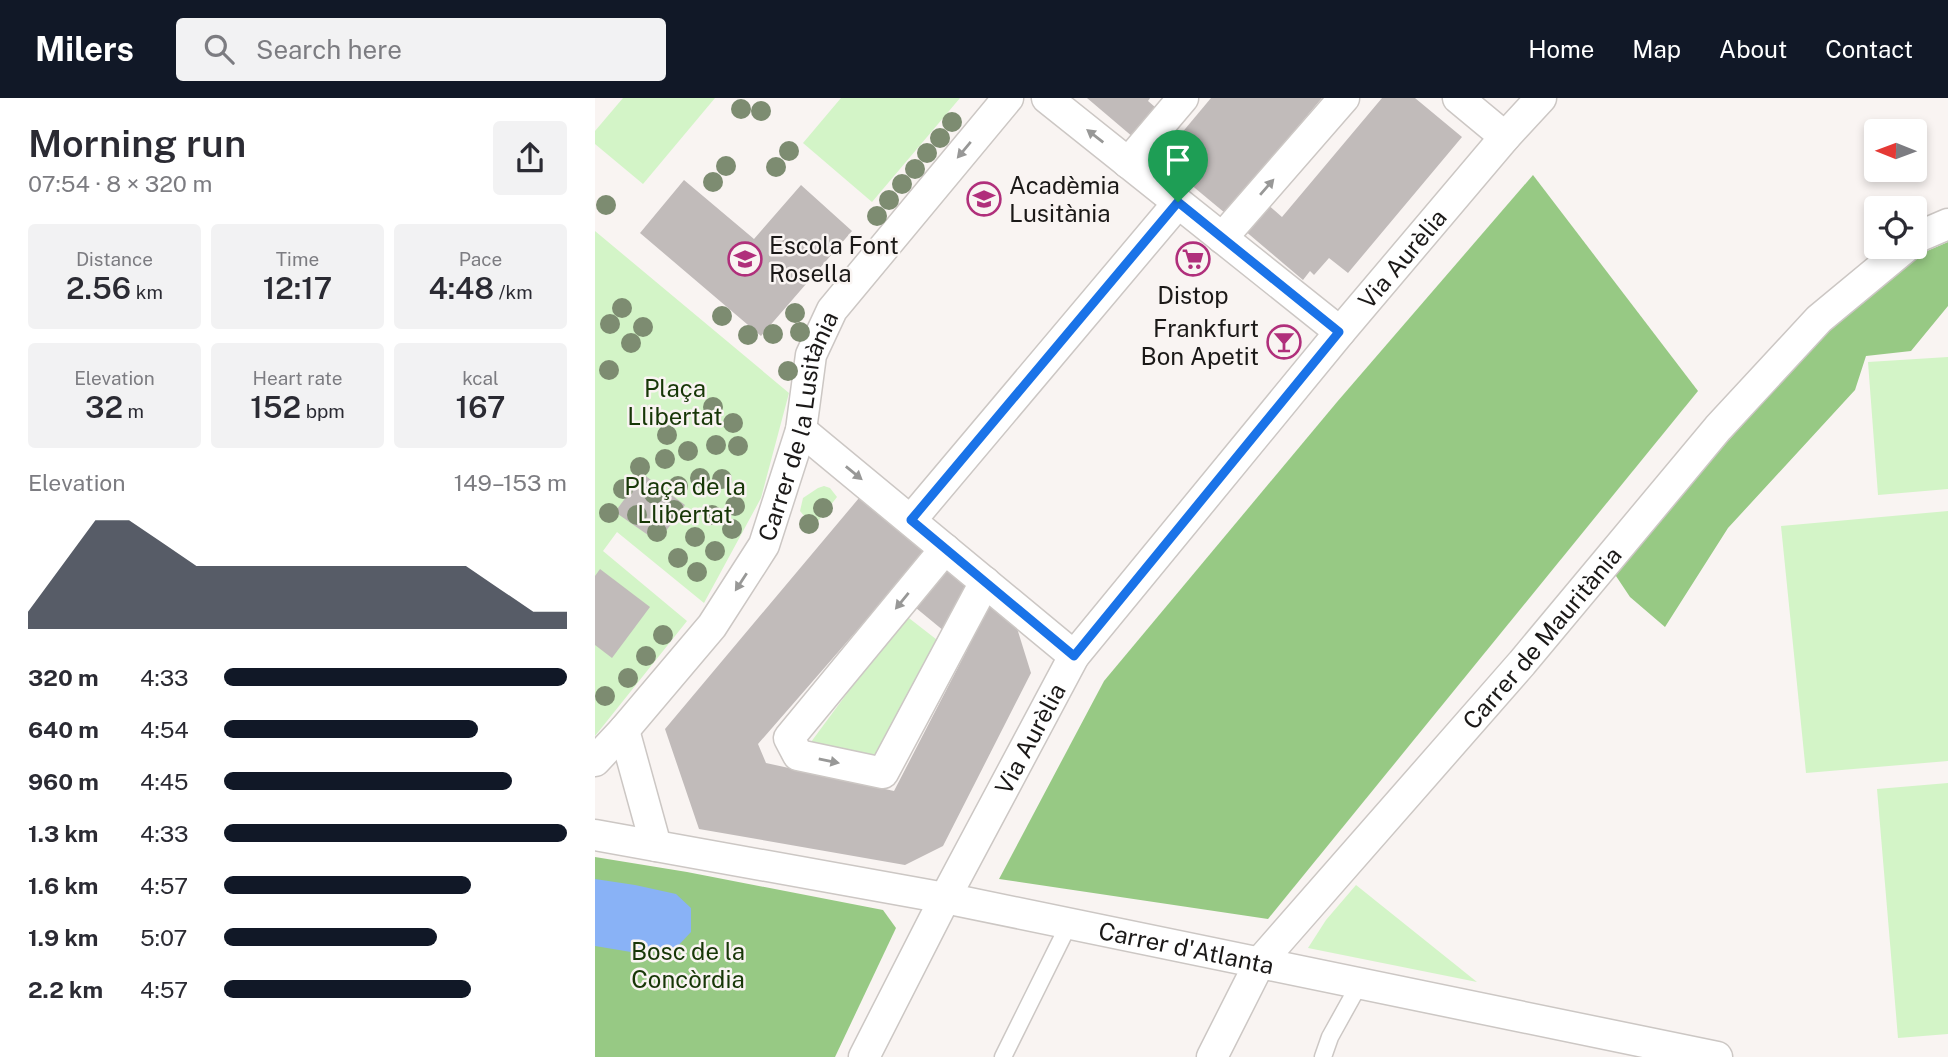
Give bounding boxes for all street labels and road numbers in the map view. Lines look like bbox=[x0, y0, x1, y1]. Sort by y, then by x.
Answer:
street label: Via Aurèlia bbox=[1352, 203, 1452, 314]
street label: Carrer de la Lusitània bbox=[752, 307, 843, 545]
street label: Carrer de Mauritània bbox=[1457, 541, 1627, 735]
street label: Via Aurèlia bbox=[989, 679, 1071, 799]
street label: Carrer d'Atlanta bbox=[1096, 916, 1276, 979]

